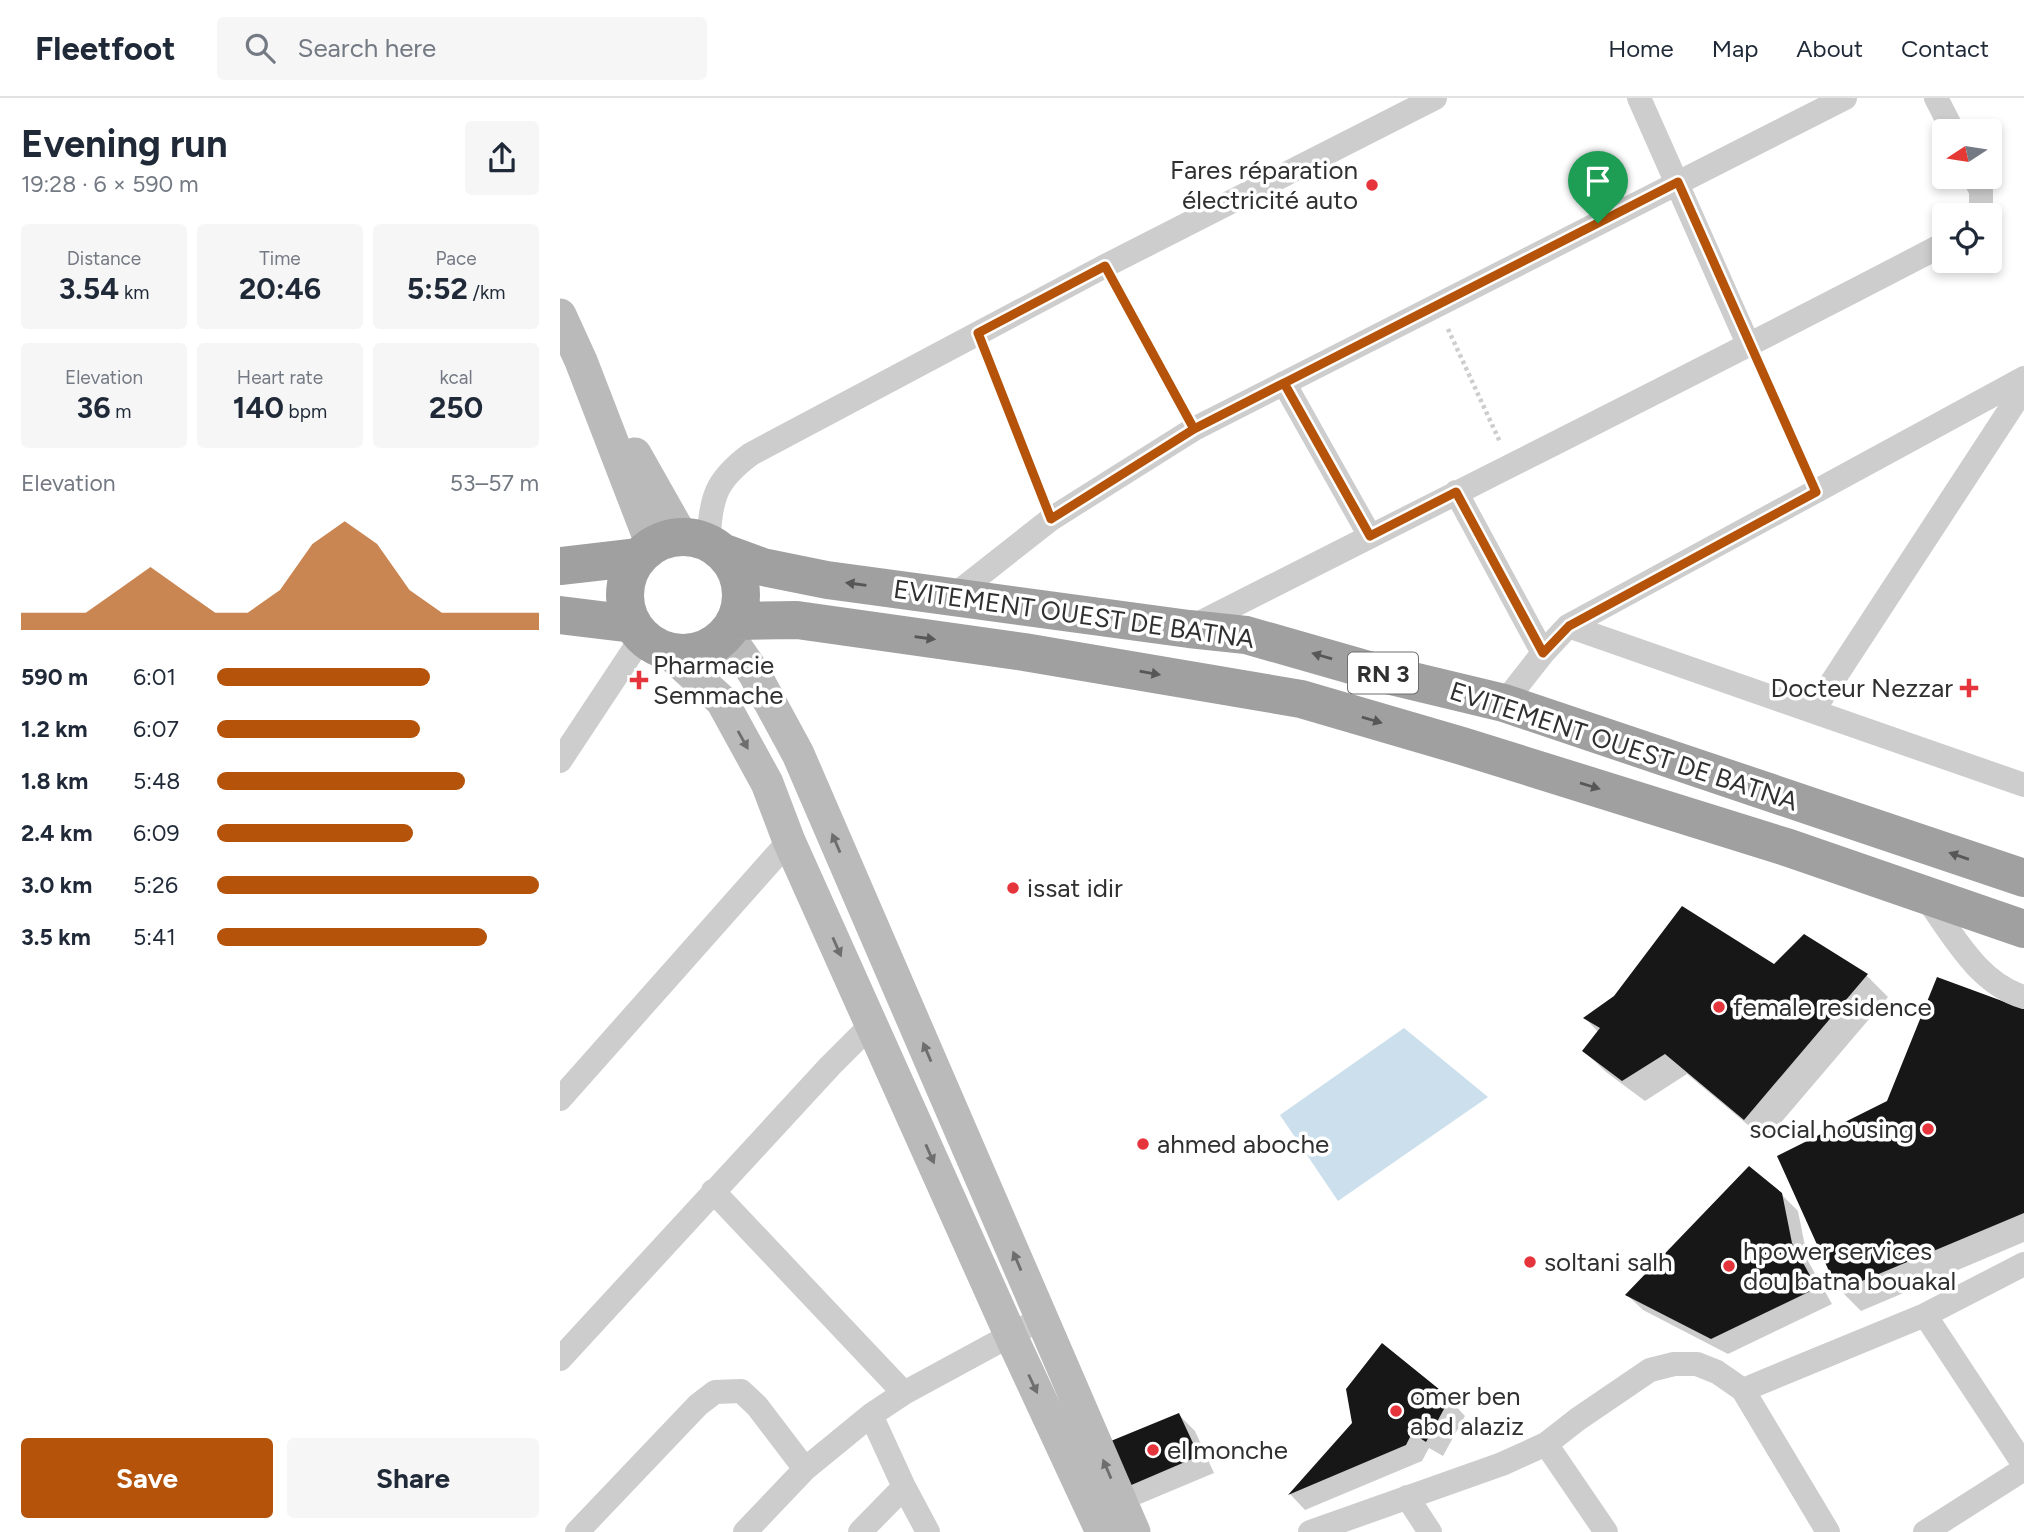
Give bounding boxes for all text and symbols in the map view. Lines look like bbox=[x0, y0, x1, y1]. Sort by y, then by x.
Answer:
search box bbox=[217, 17, 707, 80]
text: Fleetfoot bbox=[35, 29, 175, 68]
icon: search bbox=[241, 29, 279, 67]
text: Search here bbox=[297, 32, 436, 64]
text: Home bbox=[1608, 34, 1674, 63]
text: Map bbox=[1712, 34, 1758, 63]
text: About bbox=[1796, 34, 1863, 63]
text: Contact bbox=[1901, 34, 1989, 63]
north arrow bbox=[1932, 119, 2002, 189]
map controls bbox=[1932, 119, 2002, 273]
text: Evening run bbox=[21, 121, 228, 167]
button: share bbox=[465, 121, 539, 195]
pin bbox=[1568, 151, 1628, 223]
place label: Fares réparation électricité auto bbox=[1170, 154, 1358, 216]
icon: arrive bbox=[1579, 162, 1617, 200]
text: 19:28 · 6 × 590 m bbox=[21, 170, 198, 198]
marker: Fares réparation électricité auto bbox=[1364, 177, 1380, 193]
button: locate bbox=[1932, 203, 2002, 273]
text: Distance bbox=[67, 247, 141, 270]
text: Time bbox=[259, 247, 301, 270]
text: Pace bbox=[435, 247, 477, 270]
text: 3.54 bbox=[59, 270, 119, 307]
text: 20:46 bbox=[239, 270, 321, 307]
text: 5:52 bbox=[407, 270, 468, 307]
text: km bbox=[119, 281, 149, 304]
text: /km bbox=[468, 281, 505, 304]
text: Elevation bbox=[65, 366, 143, 389]
text: Heart rate bbox=[237, 366, 323, 389]
text: kcal bbox=[439, 366, 473, 389]
text: 36 bbox=[77, 389, 111, 426]
text: 140 bbox=[233, 389, 284, 426]
text: 250 bbox=[429, 389, 483, 426]
text: m bbox=[111, 400, 131, 423]
text: bpm bbox=[284, 400, 327, 423]
text: Elevation bbox=[21, 469, 116, 497]
text: 53–57 m bbox=[450, 469, 539, 497]
street label: EVITEMENT OUEST DE BATNA bbox=[891, 573, 1257, 655]
one-way arrow bbox=[844, 579, 866, 590]
one-way arrow bbox=[914, 633, 936, 644]
place label: Pharmacie Semmache bbox=[653, 649, 783, 711]
one-way arrow bbox=[1311, 651, 1332, 661]
road number: RN 3 bbox=[1348, 652, 1418, 694]
text: 590 m bbox=[21, 663, 88, 691]
text: 6:01 bbox=[133, 663, 176, 691]
one-way arrow bbox=[1139, 668, 1161, 679]
marker: Pharmacie Semmache bbox=[631, 672, 647, 688]
place label: Docteur Nezzar bbox=[1770, 672, 1953, 704]
street label: EVITEMENT OUEST DE BATNA bbox=[1446, 675, 1802, 818]
marker: Docteur Nezzar bbox=[1959, 678, 1979, 698]
text: 1.2 km bbox=[21, 715, 88, 743]
text: 6:07 bbox=[133, 715, 179, 743]
one-way arrow bbox=[1362, 715, 1383, 725]
one-way arrow bbox=[737, 730, 749, 750]
text: 1.8 km bbox=[21, 767, 88, 795]
text: 5:48 bbox=[133, 767, 180, 795]
one-way arrow bbox=[1579, 782, 1600, 792]
text: 2.4 km bbox=[21, 819, 92, 847]
text: 6:09 bbox=[133, 819, 180, 847]
one-way arrow bbox=[830, 833, 842, 853]
one-way arrow bbox=[1949, 850, 1970, 861]
text: 3.0 km bbox=[21, 871, 92, 899]
text: 5:26 bbox=[133, 871, 178, 899]
place label: issat idir bbox=[1027, 872, 1123, 904]
marker: issat idir bbox=[1005, 880, 1021, 896]
text: 3.5 km bbox=[21, 923, 91, 951]
text: 5:41 bbox=[133, 923, 176, 951]
one-way arrow bbox=[831, 937, 843, 957]
place label: female residence bbox=[1733, 991, 1932, 1023]
marker: female residence bbox=[1711, 999, 1727, 1015]
one-way arrow bbox=[921, 1042, 933, 1062]
place label: social housing bbox=[1749, 1113, 1914, 1145]
marker: social housing bbox=[1920, 1121, 1936, 1137]
place label: ahmed aboche bbox=[1157, 1128, 1329, 1160]
marker: ahmed aboche bbox=[1135, 1136, 1151, 1152]
one-way arrow bbox=[925, 1144, 936, 1165]
place label: hpower services dou batna bouakal bbox=[1743, 1235, 1956, 1297]
place label: soltani salh bbox=[1544, 1246, 1673, 1278]
one-way arrow bbox=[1011, 1250, 1022, 1271]
marker: soltani salh bbox=[1522, 1254, 1538, 1270]
marker: hpower services dou batna bouakal bbox=[1721, 1258, 1737, 1274]
one-way arrow bbox=[1028, 1374, 1039, 1395]
place label: omer ben abd alaziz bbox=[1410, 1380, 1524, 1442]
marker: omer ben abd alaziz bbox=[1388, 1403, 1404, 1419]
place label: el monche bbox=[1167, 1434, 1288, 1466]
button: Save bbox=[21, 1438, 273, 1518]
button: Share bbox=[287, 1438, 539, 1518]
marker: el monche bbox=[1145, 1442, 1161, 1458]
one-way arrow bbox=[1101, 1459, 1112, 1480]

